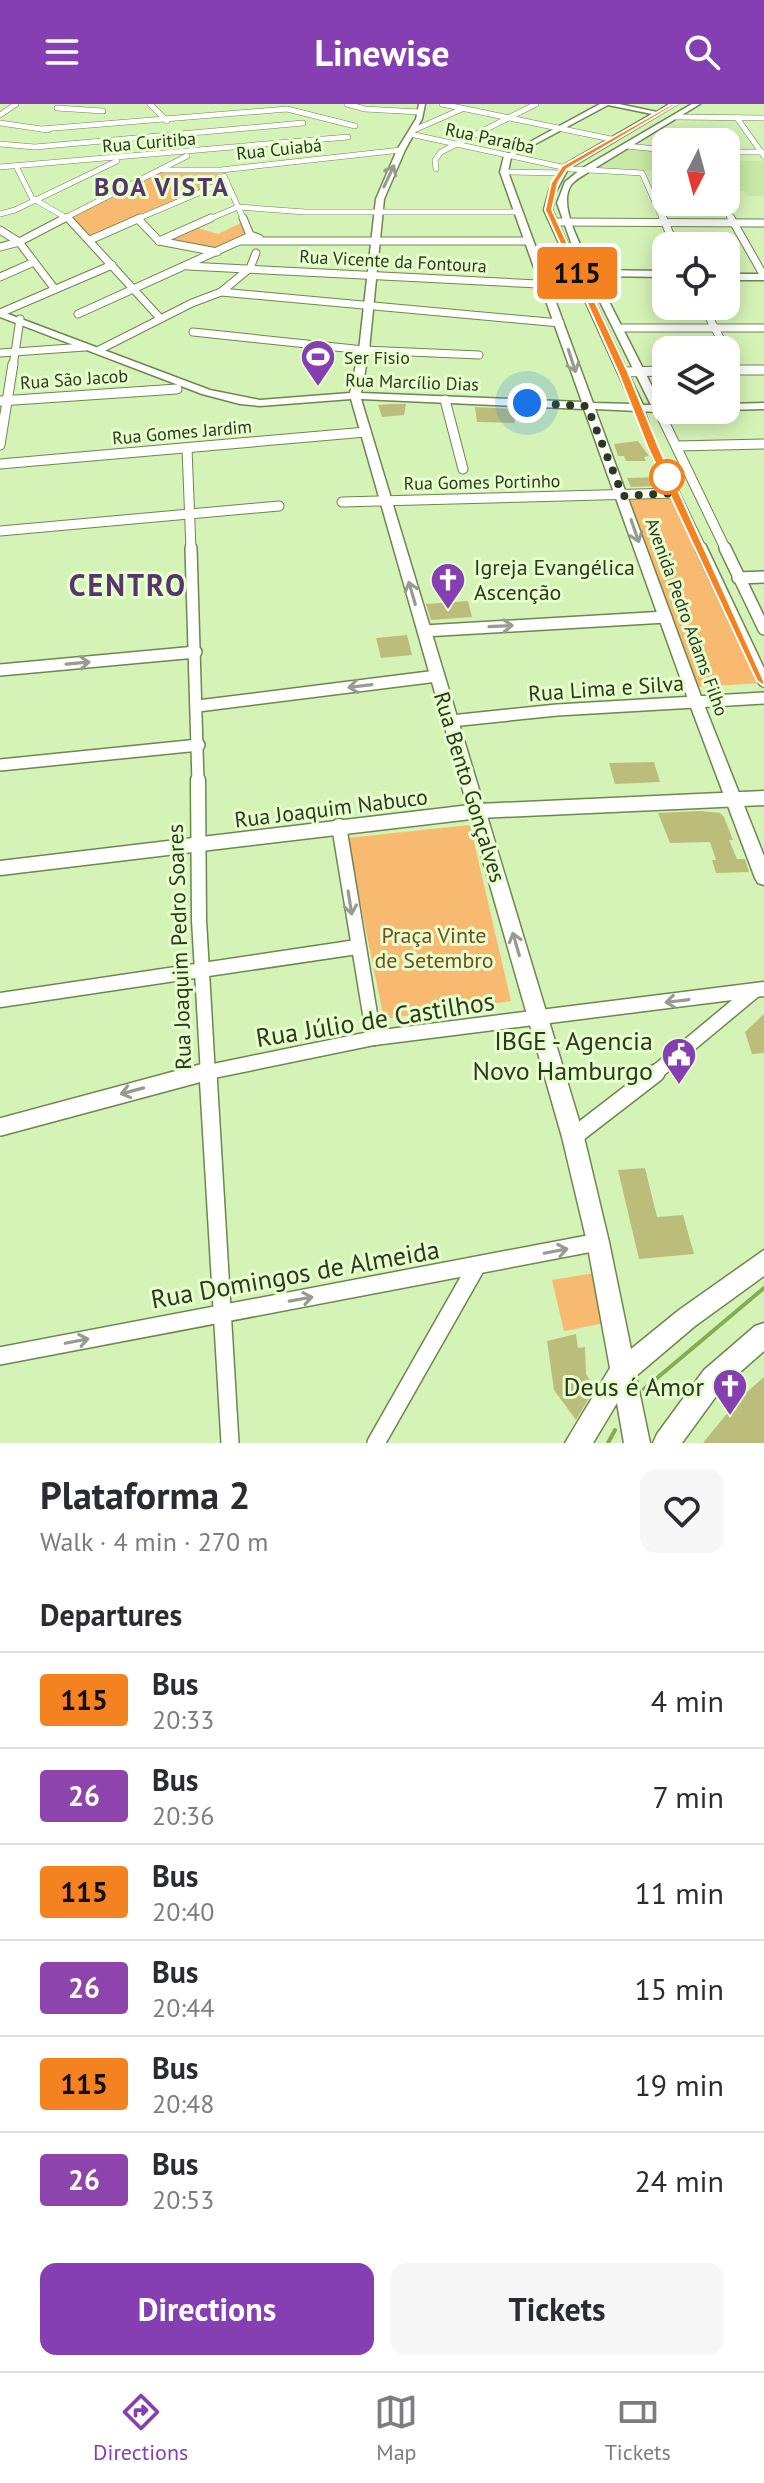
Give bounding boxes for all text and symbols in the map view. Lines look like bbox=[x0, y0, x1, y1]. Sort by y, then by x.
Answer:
text: Linewise bbox=[314, 29, 450, 76]
icon: menu bbox=[40, 30, 84, 74]
icon: search bbox=[680, 30, 724, 74]
street label: Rua Paraíba bbox=[443, 117, 537, 159]
street label: Rua Curitiba bbox=[101, 126, 197, 158]
north arrow bbox=[652, 128, 740, 216]
map controls bbox=[652, 128, 740, 424]
street label: Rua Cuiabá bbox=[235, 133, 323, 165]
one-way arrow bbox=[382, 164, 397, 188]
district label: BOA VISTA bbox=[94, 170, 230, 203]
button: locate bbox=[652, 232, 740, 320]
street label: Rua Vicente da Fontoura bbox=[299, 245, 487, 277]
line badge: 115 bbox=[531, 247, 623, 299]
text: 115 bbox=[553, 254, 601, 291]
button: layers bbox=[652, 336, 740, 424]
sports icon: Ser Fisio bbox=[299, 338, 337, 388]
place label: Ser Fisio bbox=[344, 346, 410, 369]
one-way arrow bbox=[566, 348, 581, 373]
street label: Rua São Jacob bbox=[19, 364, 129, 394]
street label: Rua Marcílio Dias bbox=[345, 368, 479, 396]
your location bbox=[507, 383, 547, 423]
street label: Rua Gomes Jardim bbox=[111, 414, 253, 450]
unlabelled marker bbox=[650, 460, 684, 494]
street label: Rua Gomes Portinho bbox=[403, 469, 561, 495]
street label: Avenida Pedro Adams Filho bbox=[640, 515, 734, 719]
one-way arrow bbox=[629, 518, 644, 543]
place label: Igreja Evangélica Ascenção bbox=[474, 553, 635, 606]
church icon: Igreja Evangélica Ascenção bbox=[429, 561, 467, 611]
district label: CENTRO bbox=[69, 565, 187, 604]
one-way arrow bbox=[404, 581, 418, 606]
one-way arrow bbox=[488, 619, 514, 634]
one-way arrow bbox=[64, 655, 91, 670]
street label: Rua Lima e Silva bbox=[527, 669, 685, 707]
one-way arrow bbox=[347, 679, 373, 694]
street label: Rua Bento Gonçalves bbox=[428, 688, 512, 886]
street label: Rua Joaquim Nabuco bbox=[233, 782, 429, 834]
street label: Rua Joaquim Pedro Soares bbox=[161, 824, 197, 1070]
one-way arrow bbox=[343, 890, 358, 916]
park label: Praça Vinte de Setembro bbox=[374, 921, 494, 974]
one-way arrow bbox=[508, 931, 523, 957]
street label: Rua Júlio de Castilhos bbox=[253, 984, 497, 1054]
one-way arrow bbox=[665, 994, 690, 1009]
place label: IBGE - Agencia Novo Hamburgo bbox=[472, 1024, 653, 1087]
public building icon: IBGE - Agencia Novo Hamburgo bbox=[660, 1036, 698, 1086]
one-way arrow bbox=[119, 1085, 145, 1100]
street label: Rua Domingos de Almeida bbox=[148, 1232, 442, 1316]
one-way arrow bbox=[543, 1242, 568, 1257]
one-way arrow bbox=[287, 1290, 313, 1305]
one-way arrow bbox=[63, 1333, 89, 1348]
church icon: Deus é Amor bbox=[711, 1367, 749, 1417]
place label: Deus é Amor bbox=[563, 1370, 704, 1403]
button: heart bbox=[640, 1469, 724, 1553]
text: Plataforma 2 bbox=[40, 1470, 250, 1519]
text: Walk · 4 min · 270 m bbox=[40, 1525, 268, 1558]
text: Departures bbox=[40, 1595, 182, 1634]
text: Bus bbox=[152, 1664, 199, 1703]
text: 115 bbox=[60, 1681, 108, 1718]
text: 4 min bbox=[651, 1681, 724, 1720]
text: 20:33 bbox=[152, 1703, 214, 1736]
text: Bus bbox=[152, 1760, 199, 1799]
text: 26 bbox=[68, 1777, 100, 1814]
text: 7 min bbox=[652, 1777, 724, 1816]
text: 20:36 bbox=[152, 1799, 214, 1832]
text: Bus bbox=[152, 1856, 199, 1895]
text: 115 bbox=[60, 1873, 108, 1910]
text: 11 min bbox=[634, 1873, 724, 1912]
text: 20:40 bbox=[152, 1895, 214, 1928]
text: Bus bbox=[152, 1952, 199, 1991]
text: 26 bbox=[68, 1969, 100, 2006]
text: 15 min bbox=[634, 1969, 724, 2008]
text: 20:44 bbox=[152, 1991, 214, 2024]
text: Bus bbox=[152, 2048, 199, 2087]
text: 115 bbox=[60, 2065, 108, 2102]
text: 19 min bbox=[634, 2065, 724, 2104]
text: 20:48 bbox=[152, 2087, 214, 2120]
text: Bus bbox=[152, 2144, 199, 2183]
text: 26 bbox=[68, 2161, 100, 2198]
text: 24 min bbox=[634, 2161, 724, 2200]
text: 20:53 bbox=[152, 2183, 214, 2216]
button: Directions bbox=[40, 2263, 374, 2355]
button: Tickets bbox=[390, 2263, 724, 2355]
tab: Directions bbox=[93, 2390, 188, 2466]
tab: Map bbox=[374, 2390, 418, 2466]
tab: Tickets bbox=[605, 2390, 671, 2466]

